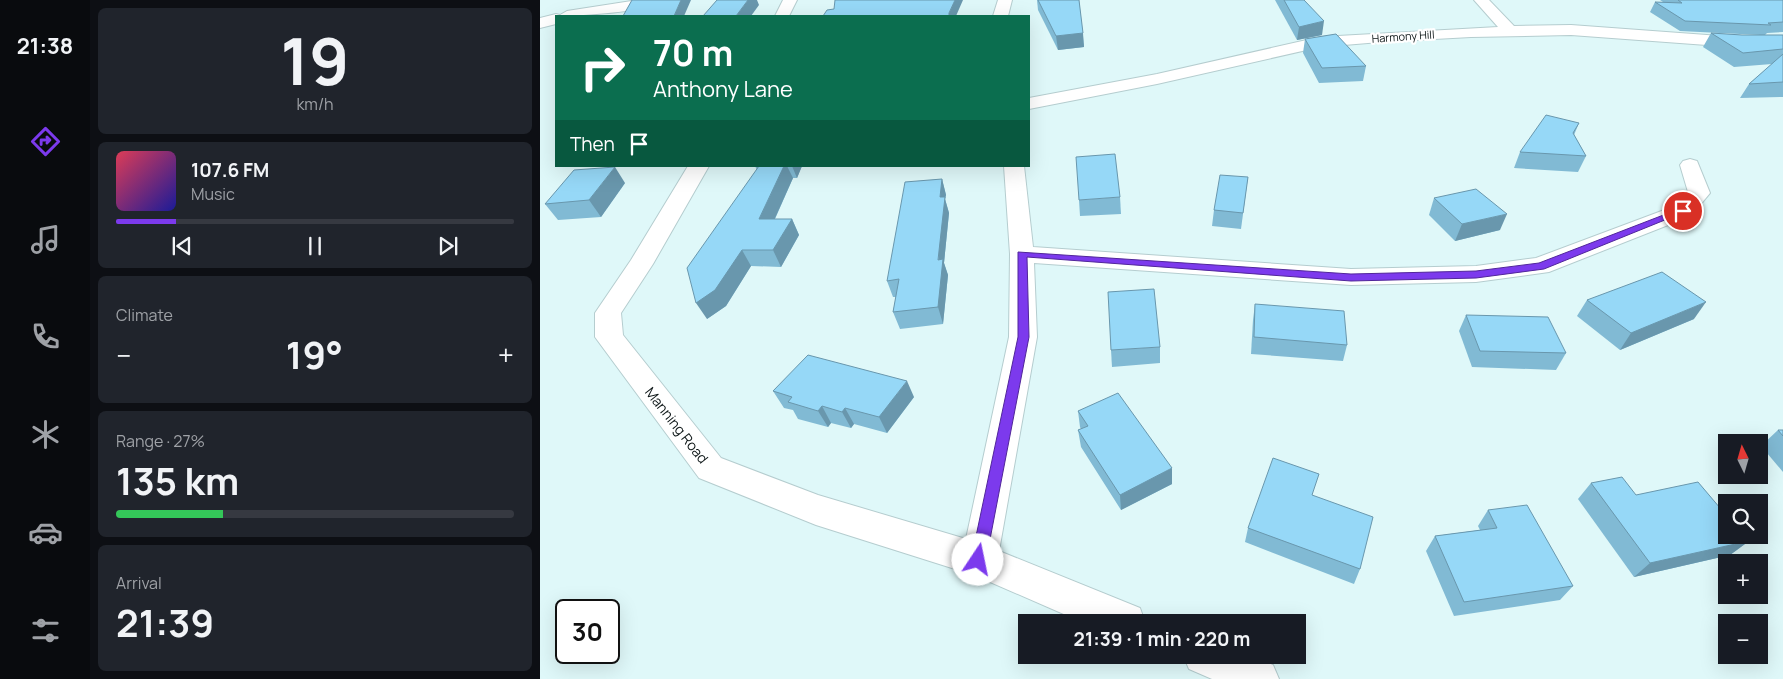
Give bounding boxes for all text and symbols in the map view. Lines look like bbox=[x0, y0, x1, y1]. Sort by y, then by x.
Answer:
text: 19 bbox=[281, 16, 349, 105]
street label: Harmony Hill bbox=[1371, 26, 1435, 46]
text: 70 m bbox=[653, 29, 733, 77]
text: 21:38 bbox=[17, 31, 73, 61]
icon: right bbox=[570, 35, 635, 100]
text: Anthony Lane bbox=[653, 74, 793, 104]
text: km/h bbox=[296, 93, 334, 115]
icon: directions bbox=[28, 124, 63, 159]
icon: arrive bbox=[625, 130, 653, 158]
text: Then bbox=[570, 131, 615, 157]
text: 107.6 FM bbox=[191, 157, 269, 183]
text: Music bbox=[191, 183, 235, 205]
pin bbox=[1662, 190, 1704, 232]
icon: arrive bbox=[1669, 197, 1697, 225]
icon: music bbox=[28, 222, 63, 257]
icon: previous bbox=[168, 232, 196, 260]
icon: pause bbox=[301, 232, 329, 260]
icon: next bbox=[434, 232, 462, 260]
text: Climate bbox=[116, 304, 173, 326]
icon: phone bbox=[28, 319, 63, 354]
text: 19° bbox=[286, 328, 343, 380]
text: − bbox=[116, 336, 131, 374]
text: + bbox=[498, 336, 514, 374]
street label: Manning Road bbox=[641, 383, 713, 467]
icon: climate bbox=[28, 417, 63, 452]
text: Range · 27% bbox=[116, 430, 205, 452]
north arrow bbox=[1718, 434, 1768, 484]
map controls bbox=[1718, 434, 1768, 664]
text: 135 km bbox=[116, 454, 239, 506]
button: search bbox=[1718, 494, 1768, 544]
icon: car bbox=[28, 515, 63, 550]
position arrow bbox=[951, 533, 1003, 585]
button: + bbox=[1718, 554, 1768, 604]
text: Arrival bbox=[116, 572, 162, 594]
text: 21:39 bbox=[116, 596, 214, 648]
speed limit sign: 30 bbox=[555, 599, 620, 664]
icon: filters bbox=[28, 613, 63, 648]
button: − bbox=[1718, 614, 1768, 664]
text: 21:39 · 1 min · 220 m bbox=[1074, 626, 1250, 652]

